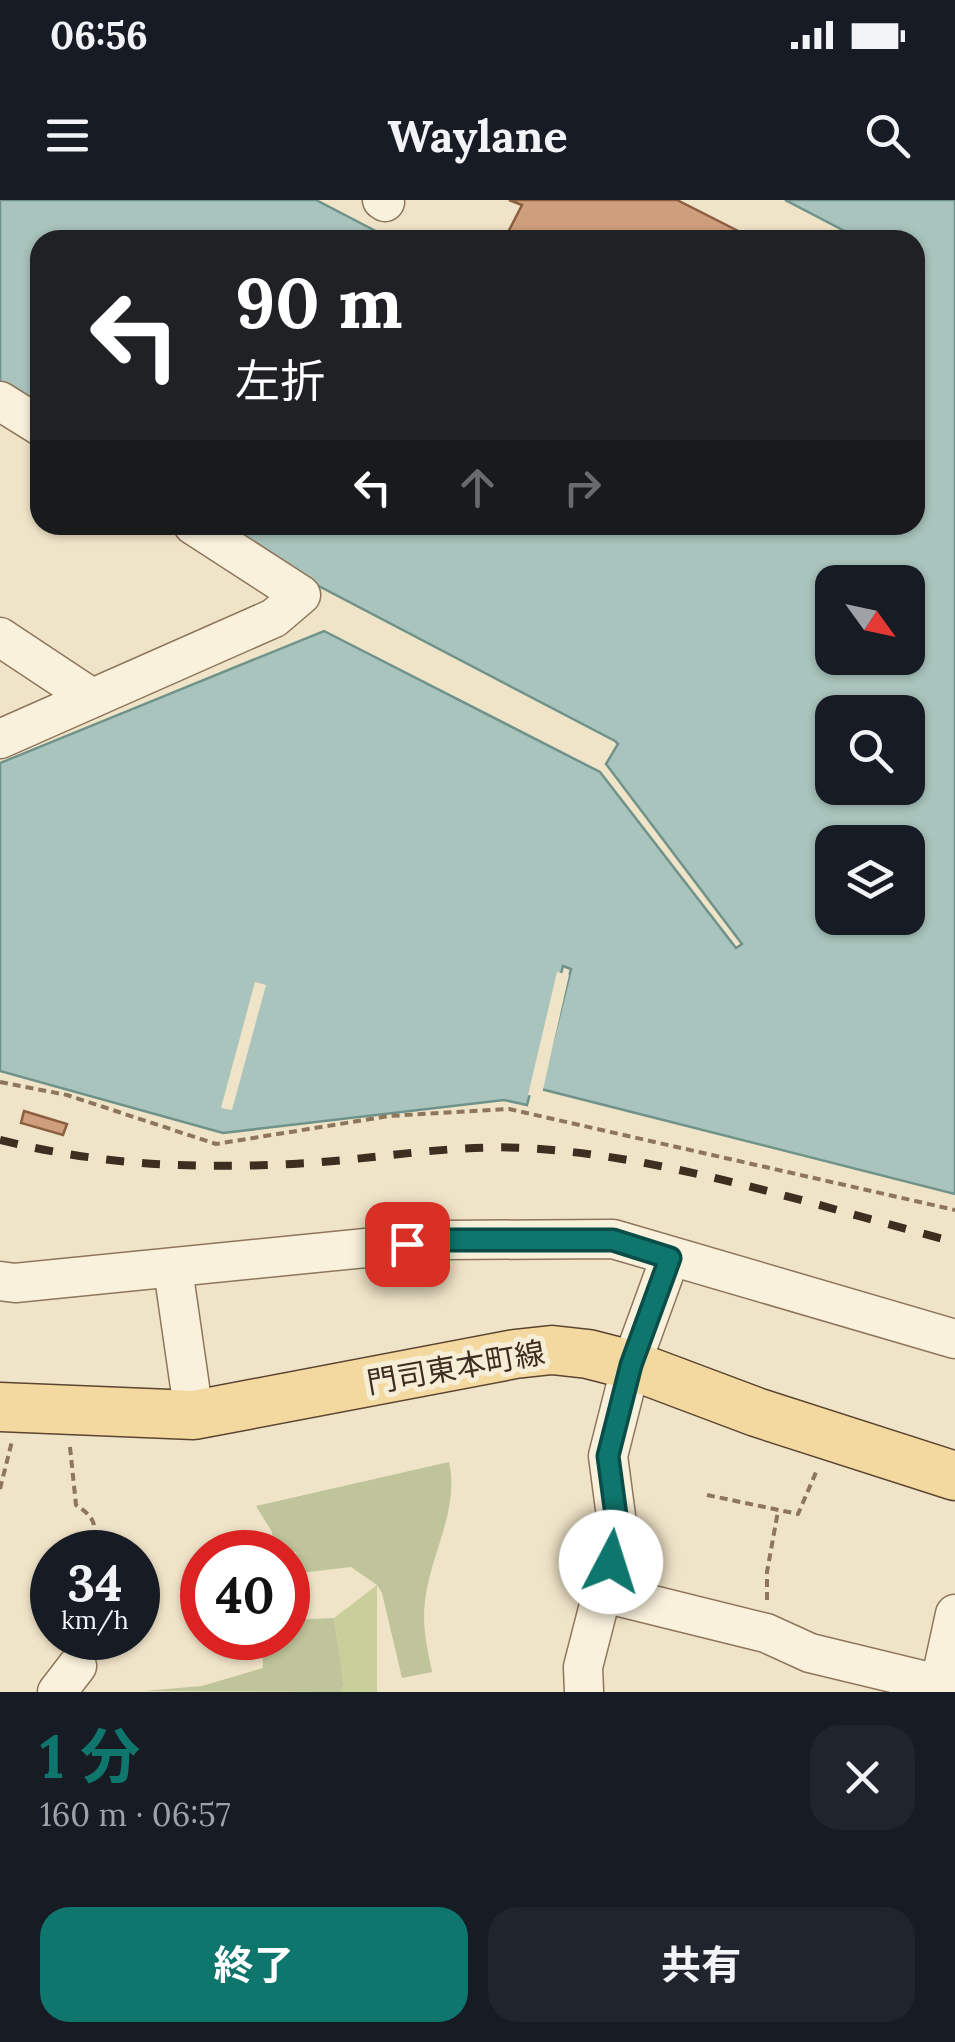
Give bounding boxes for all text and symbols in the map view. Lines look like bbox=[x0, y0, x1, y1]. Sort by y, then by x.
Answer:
text: 06:56 bbox=[50, 11, 148, 59]
text: Waylane bbox=[387, 107, 568, 164]
icon: menu bbox=[40, 108, 95, 163]
icon: search bbox=[860, 108, 915, 163]
text: 90 m bbox=[235, 258, 403, 347]
icon: left bbox=[70, 270, 200, 400]
text: 左折 bbox=[235, 352, 325, 409]
icon: left bbox=[345, 460, 400, 515]
icon: ahead bbox=[450, 460, 505, 515]
icon: right bbox=[555, 460, 610, 515]
north arrow bbox=[815, 565, 925, 675]
map controls bbox=[815, 565, 925, 935]
button: search bbox=[815, 695, 925, 805]
button: layers bbox=[815, 825, 925, 935]
pin bbox=[365, 1202, 450, 1287]
icon: arrive bbox=[380, 1217, 435, 1272]
street label: 門司東本町線 bbox=[364, 1333, 548, 1401]
position arrow bbox=[559, 1510, 663, 1614]
speed limit sign: 40 bbox=[180, 1530, 310, 1660]
text: 34 bbox=[67, 1551, 123, 1615]
text: km/h bbox=[61, 1604, 129, 1636]
text: 1 分 bbox=[40, 1718, 140, 1794]
button: close bbox=[810, 1725, 915, 1830]
text: 160 m · 06:57 bbox=[40, 1794, 230, 1835]
button: 終了 bbox=[40, 1907, 468, 2022]
button: 共有 bbox=[488, 1907, 915, 2022]

